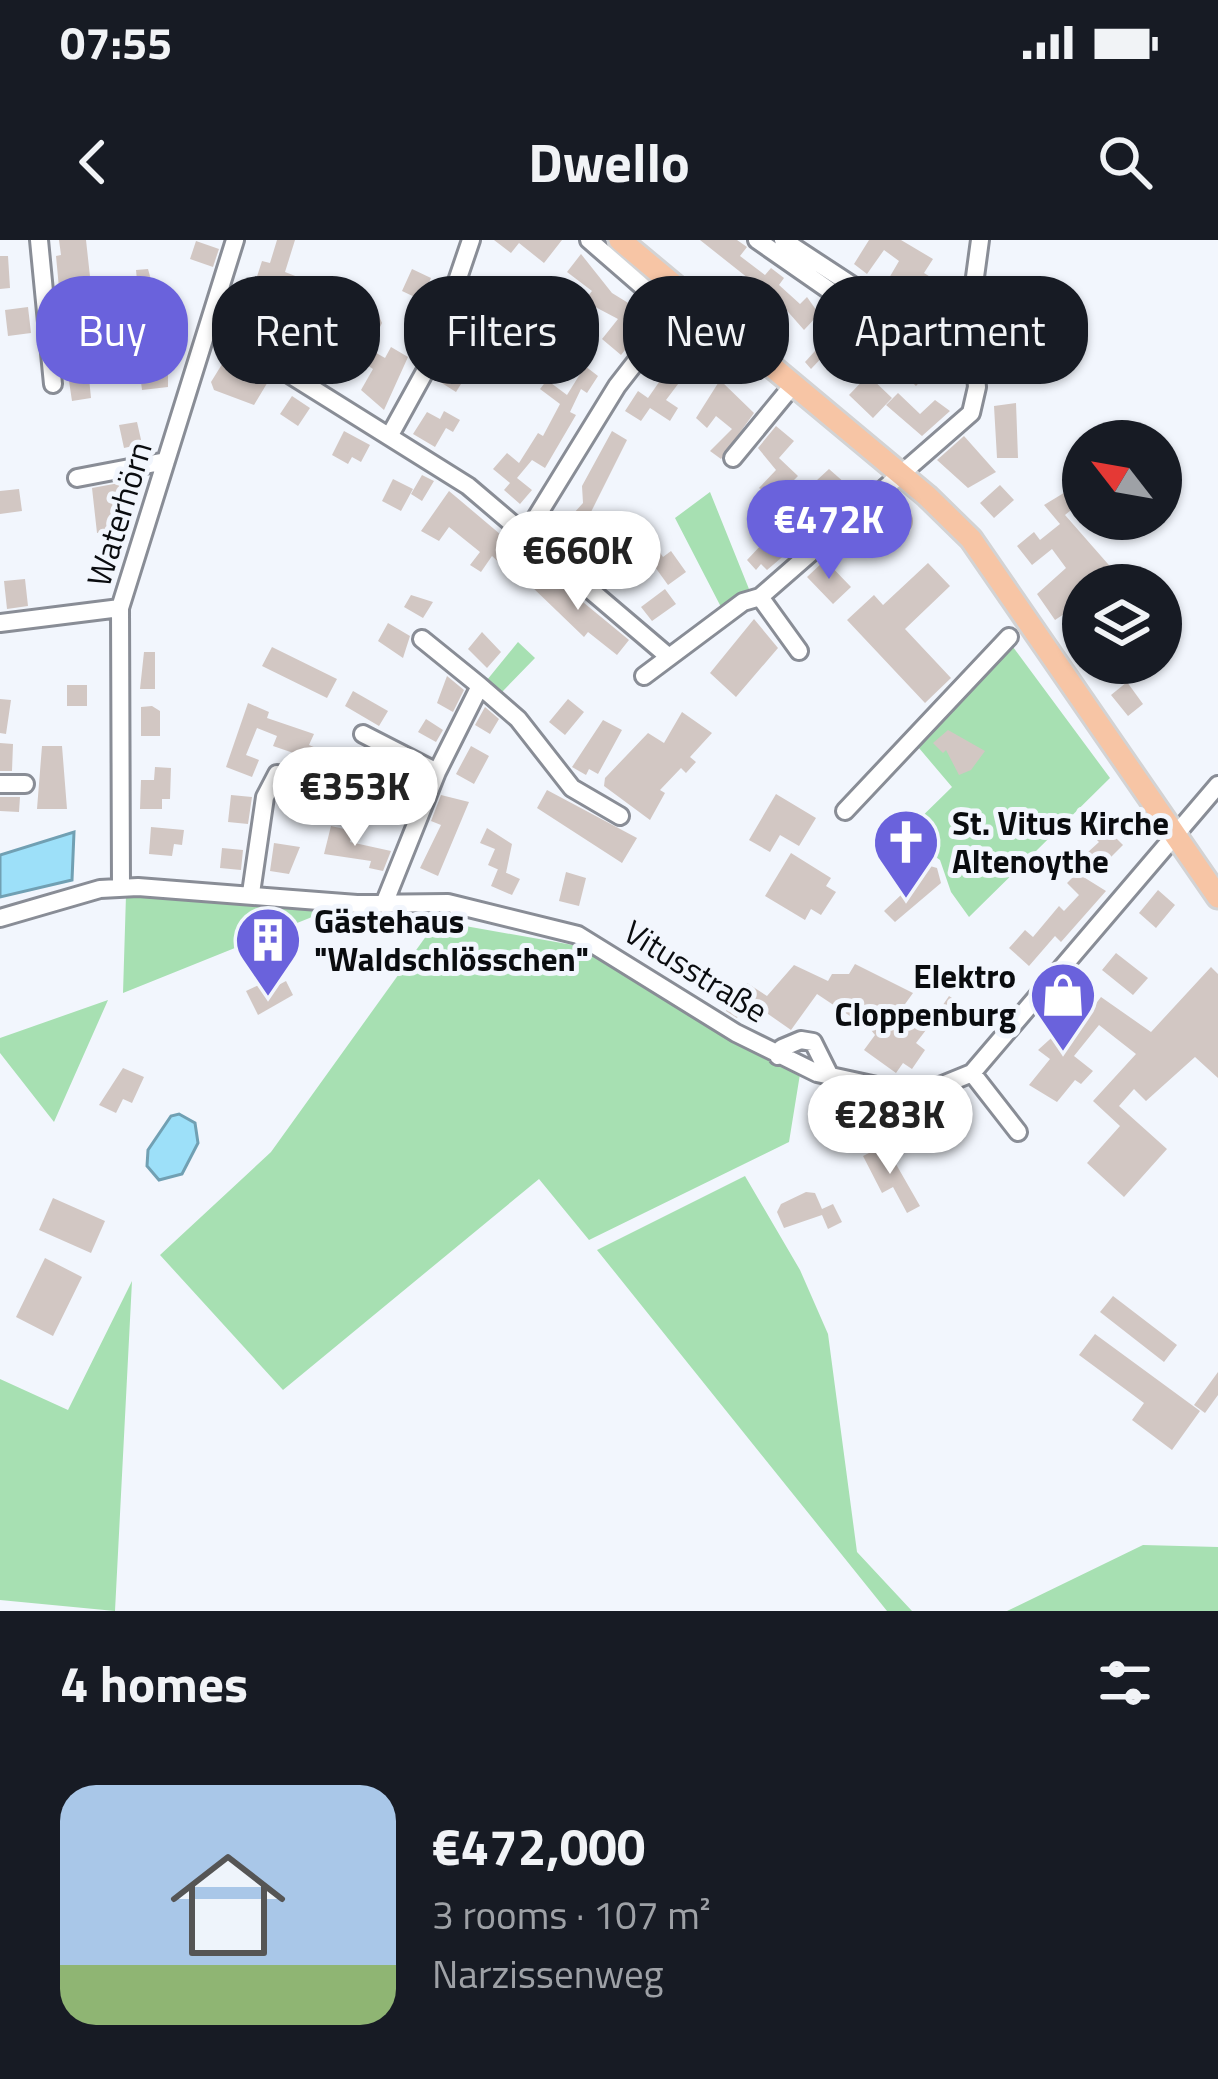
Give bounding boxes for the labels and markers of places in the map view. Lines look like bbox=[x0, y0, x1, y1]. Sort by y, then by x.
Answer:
pin: €472K bbox=[745, 480, 913, 582]
pin: €660K bbox=[494, 511, 662, 613]
pin: €353K bbox=[271, 747, 439, 849]
place label: St. Vitus Kirche Altenoythe bbox=[952, 798, 1169, 886]
church icon: St. Vitus Kirche Altenoythe bbox=[871, 807, 941, 901]
place label: Gästehaus "Waldschlösschen" bbox=[314, 896, 589, 984]
building icon: Gästehaus "Waldschlösschen" bbox=[233, 905, 303, 999]
place label: Elektro Cloppenburg bbox=[835, 951, 1016, 1039]
shop icon: Elektro Cloppenburg bbox=[1028, 960, 1098, 1054]
pin: €283K bbox=[806, 1075, 974, 1177]

